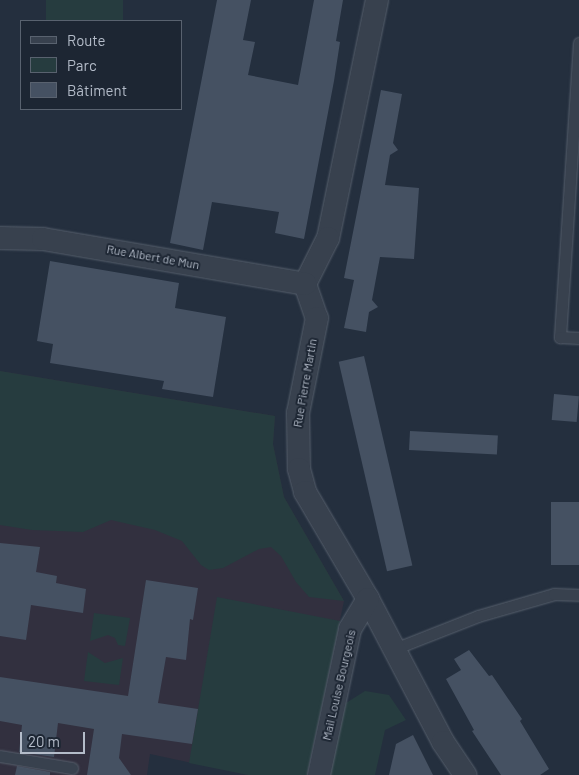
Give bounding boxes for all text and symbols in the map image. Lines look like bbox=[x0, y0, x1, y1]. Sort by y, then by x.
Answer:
legend bbox=[20, 20, 182, 110]
text: Route bbox=[67, 31, 106, 49]
text: Parc bbox=[67, 56, 97, 74]
text: Bâtiment bbox=[67, 81, 127, 99]
street label: Rue Albert de Mun bbox=[106, 242, 200, 272]
street label: Rue Pierre Martin bbox=[290, 338, 320, 428]
street label: Mail Louise Bourgeois bbox=[319, 628, 359, 742]
scale bar bbox=[22, 722, 88, 754]
text: 20 m bbox=[28, 732, 60, 750]

